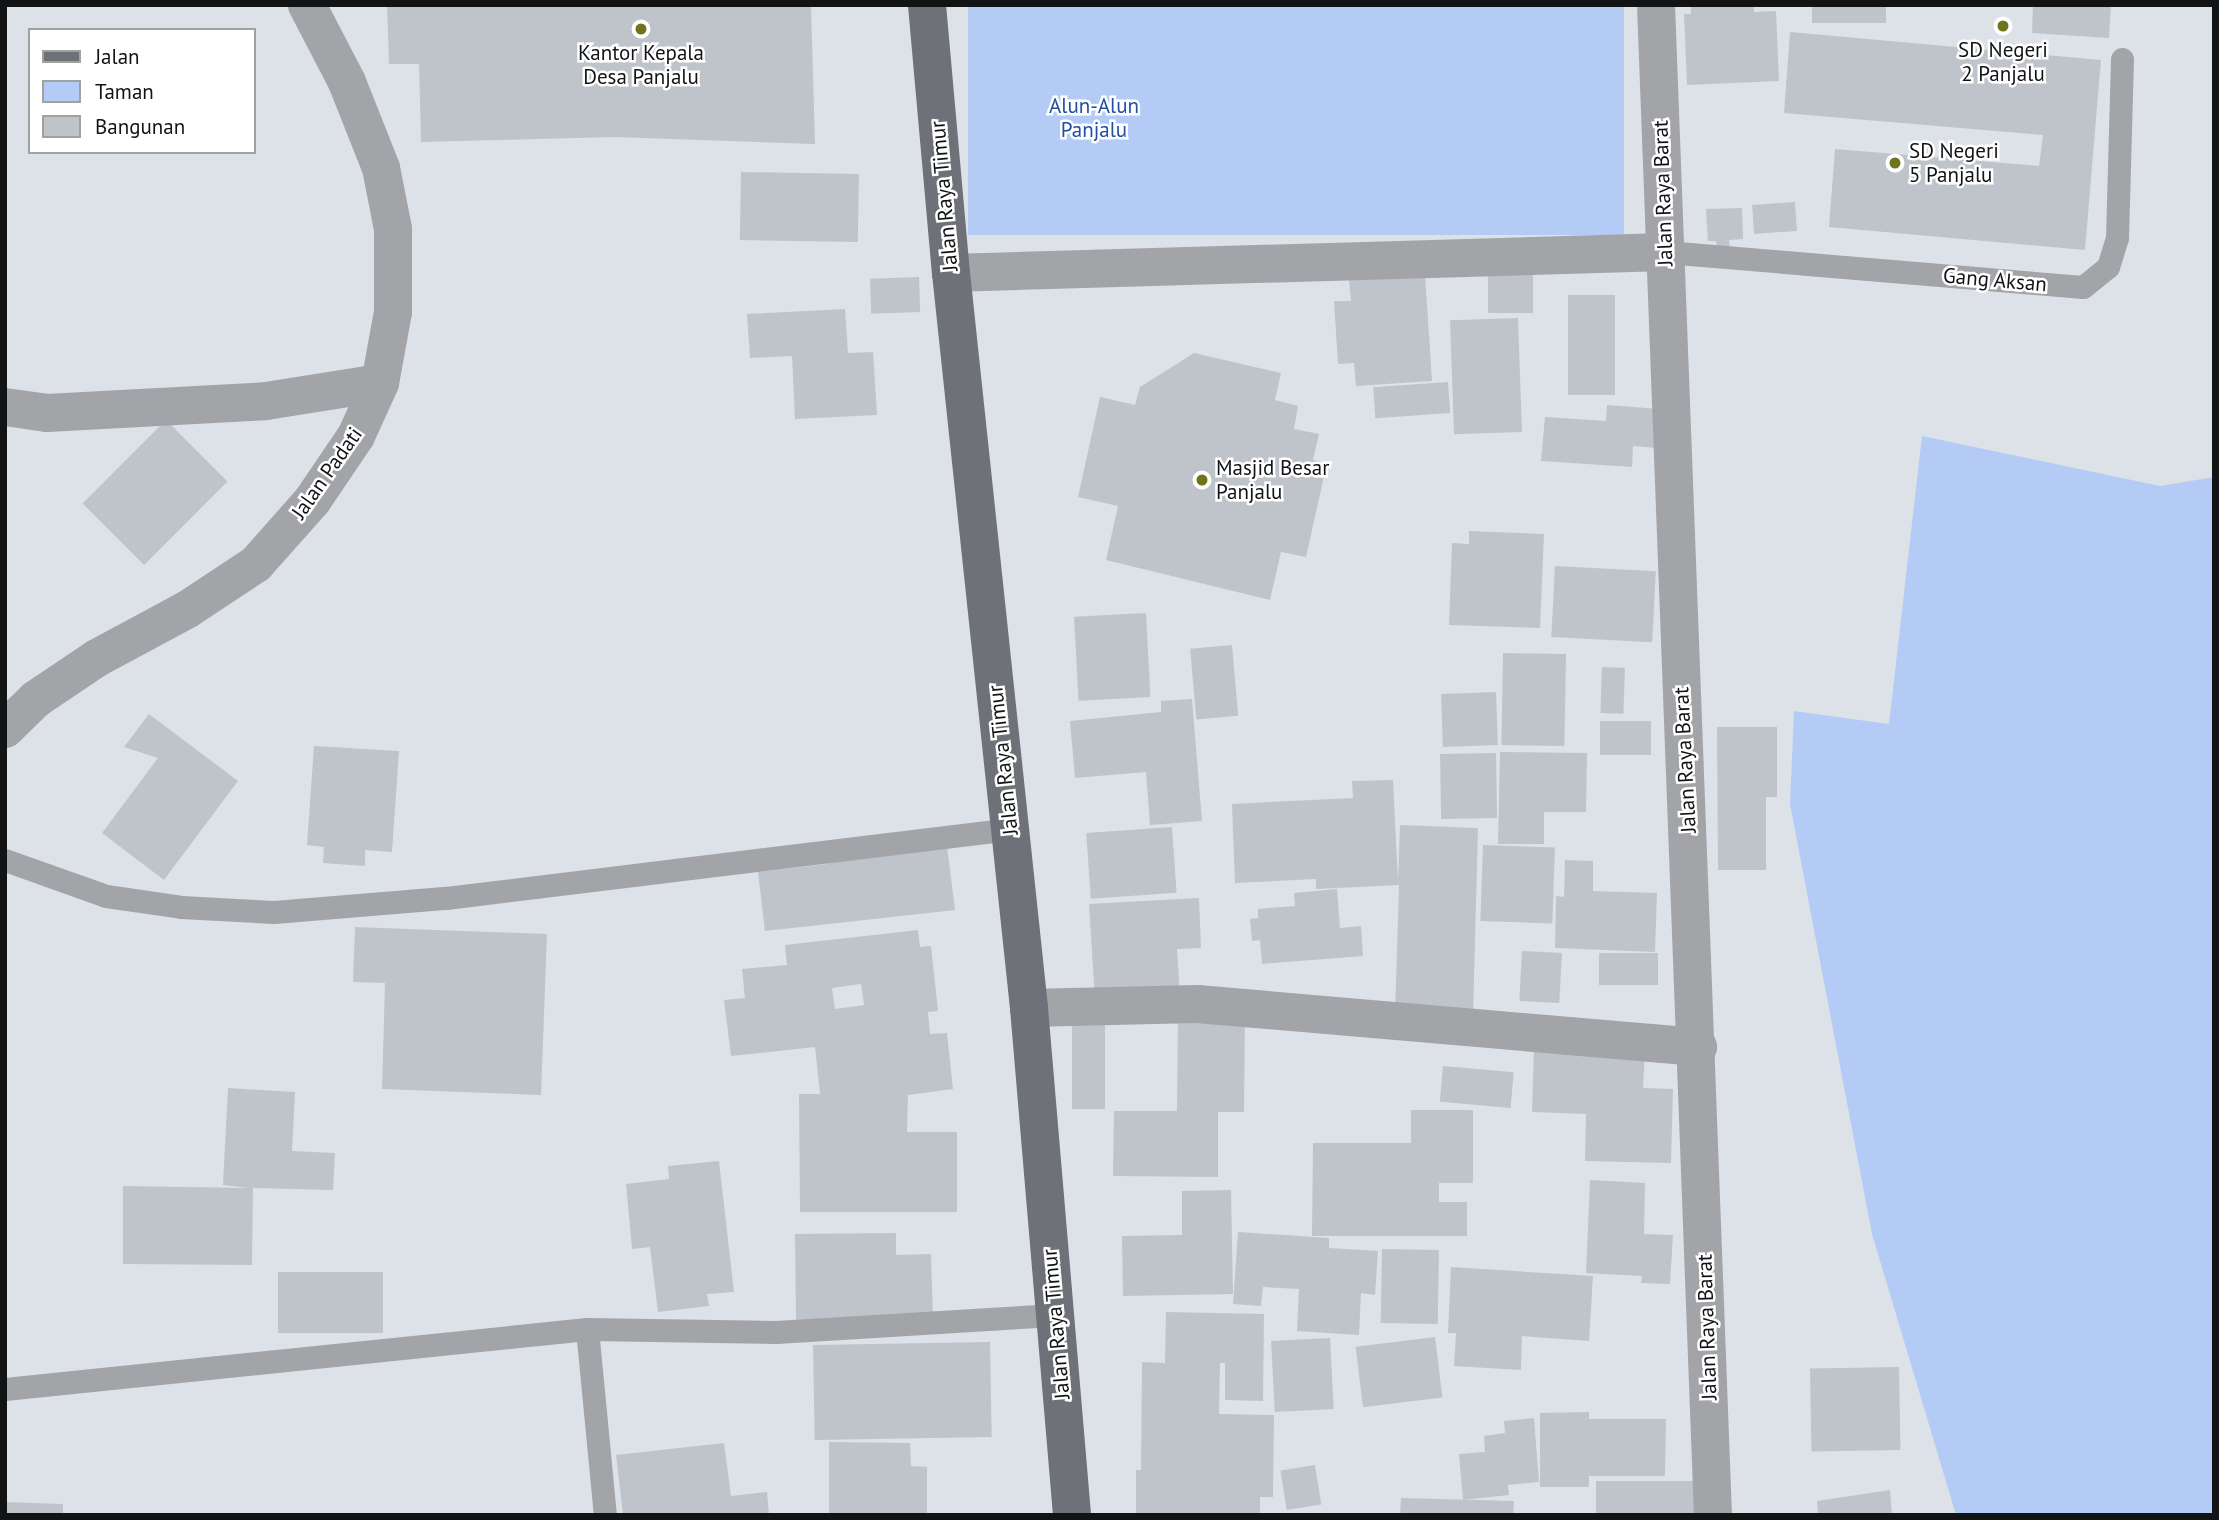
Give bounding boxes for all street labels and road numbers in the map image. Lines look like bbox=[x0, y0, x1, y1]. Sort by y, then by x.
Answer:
street label: Jalan Raya Timur bbox=[925, 119, 963, 273]
street label: Jalan Raya Barat bbox=[1648, 120, 1678, 266]
street label: Gang Aksan bbox=[1942, 263, 2048, 297]
street label: Jalan Padati bbox=[286, 422, 368, 524]
street label: Jalan Raya Timur bbox=[983, 683, 1023, 837]
street label: Jalan Raya Barat bbox=[1669, 686, 1701, 834]
street label: Jalan Raya Timur bbox=[1037, 1247, 1075, 1401]
street label: Jalan Raya Barat bbox=[1692, 1254, 1722, 1400]

